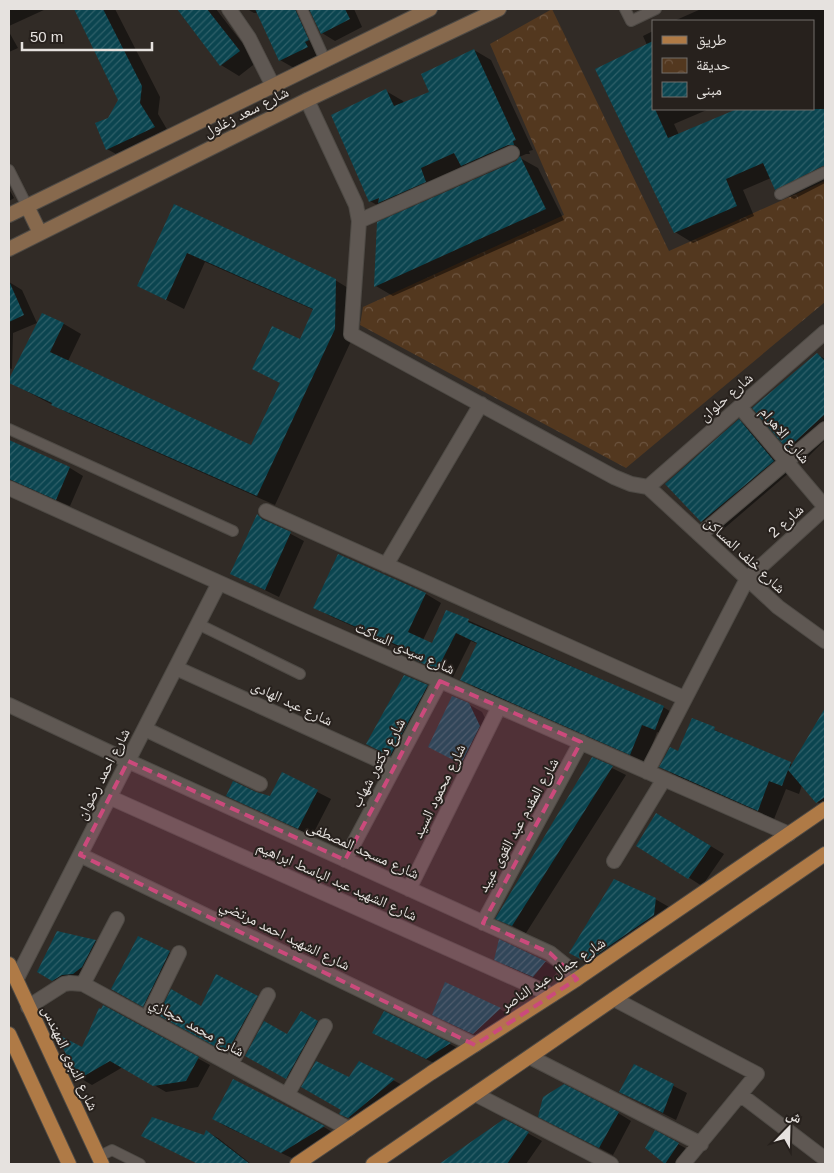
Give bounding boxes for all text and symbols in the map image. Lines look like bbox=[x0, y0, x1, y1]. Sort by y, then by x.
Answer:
scale bar bbox=[22, 20, 152, 52]
legend bbox=[652, 20, 814, 110]
text: 50 m bbox=[30, 28, 63, 45]
text: طريق bbox=[696, 31, 727, 50]
text: حديقة bbox=[696, 56, 731, 73]
text: مبنى bbox=[696, 81, 722, 100]
street label: شارع سعد زغلول bbox=[200, 83, 292, 142]
street label: شارع حلوان bbox=[695, 369, 757, 426]
street label: شارع الاهرام bbox=[755, 403, 814, 468]
street label: شارع 2 bbox=[765, 501, 808, 542]
street label: شارع خلف المساكن bbox=[700, 513, 789, 598]
street label: شارع سيدى الساكت bbox=[352, 618, 458, 679]
street label: شارع عبد الهادى bbox=[248, 676, 336, 731]
street label: شارع دكتور شهاب bbox=[347, 715, 410, 811]
street label: شارع احمد رضوان bbox=[72, 725, 135, 823]
street label: شارع محمود السيد bbox=[408, 741, 470, 841]
street label: شارع المقدم عبد القوى عبيد bbox=[474, 755, 563, 896]
street label: شارع مسجد المصطفى bbox=[304, 817, 422, 884]
street label: شارع الشهيد عبد الباسط ابراهيم bbox=[254, 837, 420, 926]
street label: شارع الشهيد احمد مرتضي bbox=[216, 896, 353, 977]
street label: شارع جمال عبد الناصر bbox=[496, 933, 609, 1016]
street label: شارع محمد حجازي bbox=[145, 994, 248, 1063]
street label: شارع النبوى المهندس bbox=[37, 1003, 102, 1114]
north arrow bbox=[764, 1103, 814, 1153]
text: ش bbox=[784, 1106, 804, 1127]

